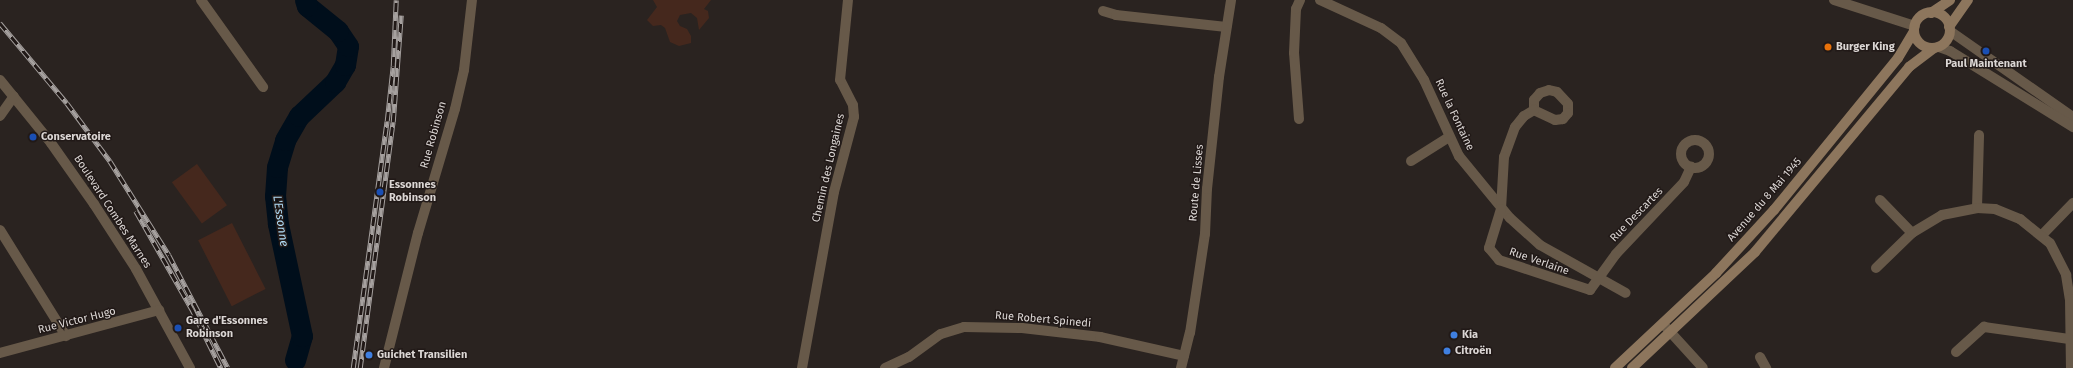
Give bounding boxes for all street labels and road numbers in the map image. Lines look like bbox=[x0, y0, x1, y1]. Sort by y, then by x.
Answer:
street label: Rue la Fontaine bbox=[1432, 77, 1476, 153]
street label: Rue Robinson bbox=[418, 100, 450, 170]
street label: Chemin des Longaines bbox=[810, 112, 848, 224]
street label: Route de Lisses bbox=[1187, 144, 1207, 222]
street label: Boulevard Combes Marnes bbox=[71, 153, 153, 271]
street label: Avenue du 8 Mai 1945 bbox=[1725, 155, 1805, 245]
street label: Rue Descartes bbox=[1608, 185, 1666, 245]
street label: Rue Verlaine bbox=[1507, 246, 1571, 278]
street label: Rue Victor Hugo bbox=[37, 305, 117, 337]
street label: Rue Robert Spinedi bbox=[994, 309, 1092, 331]

